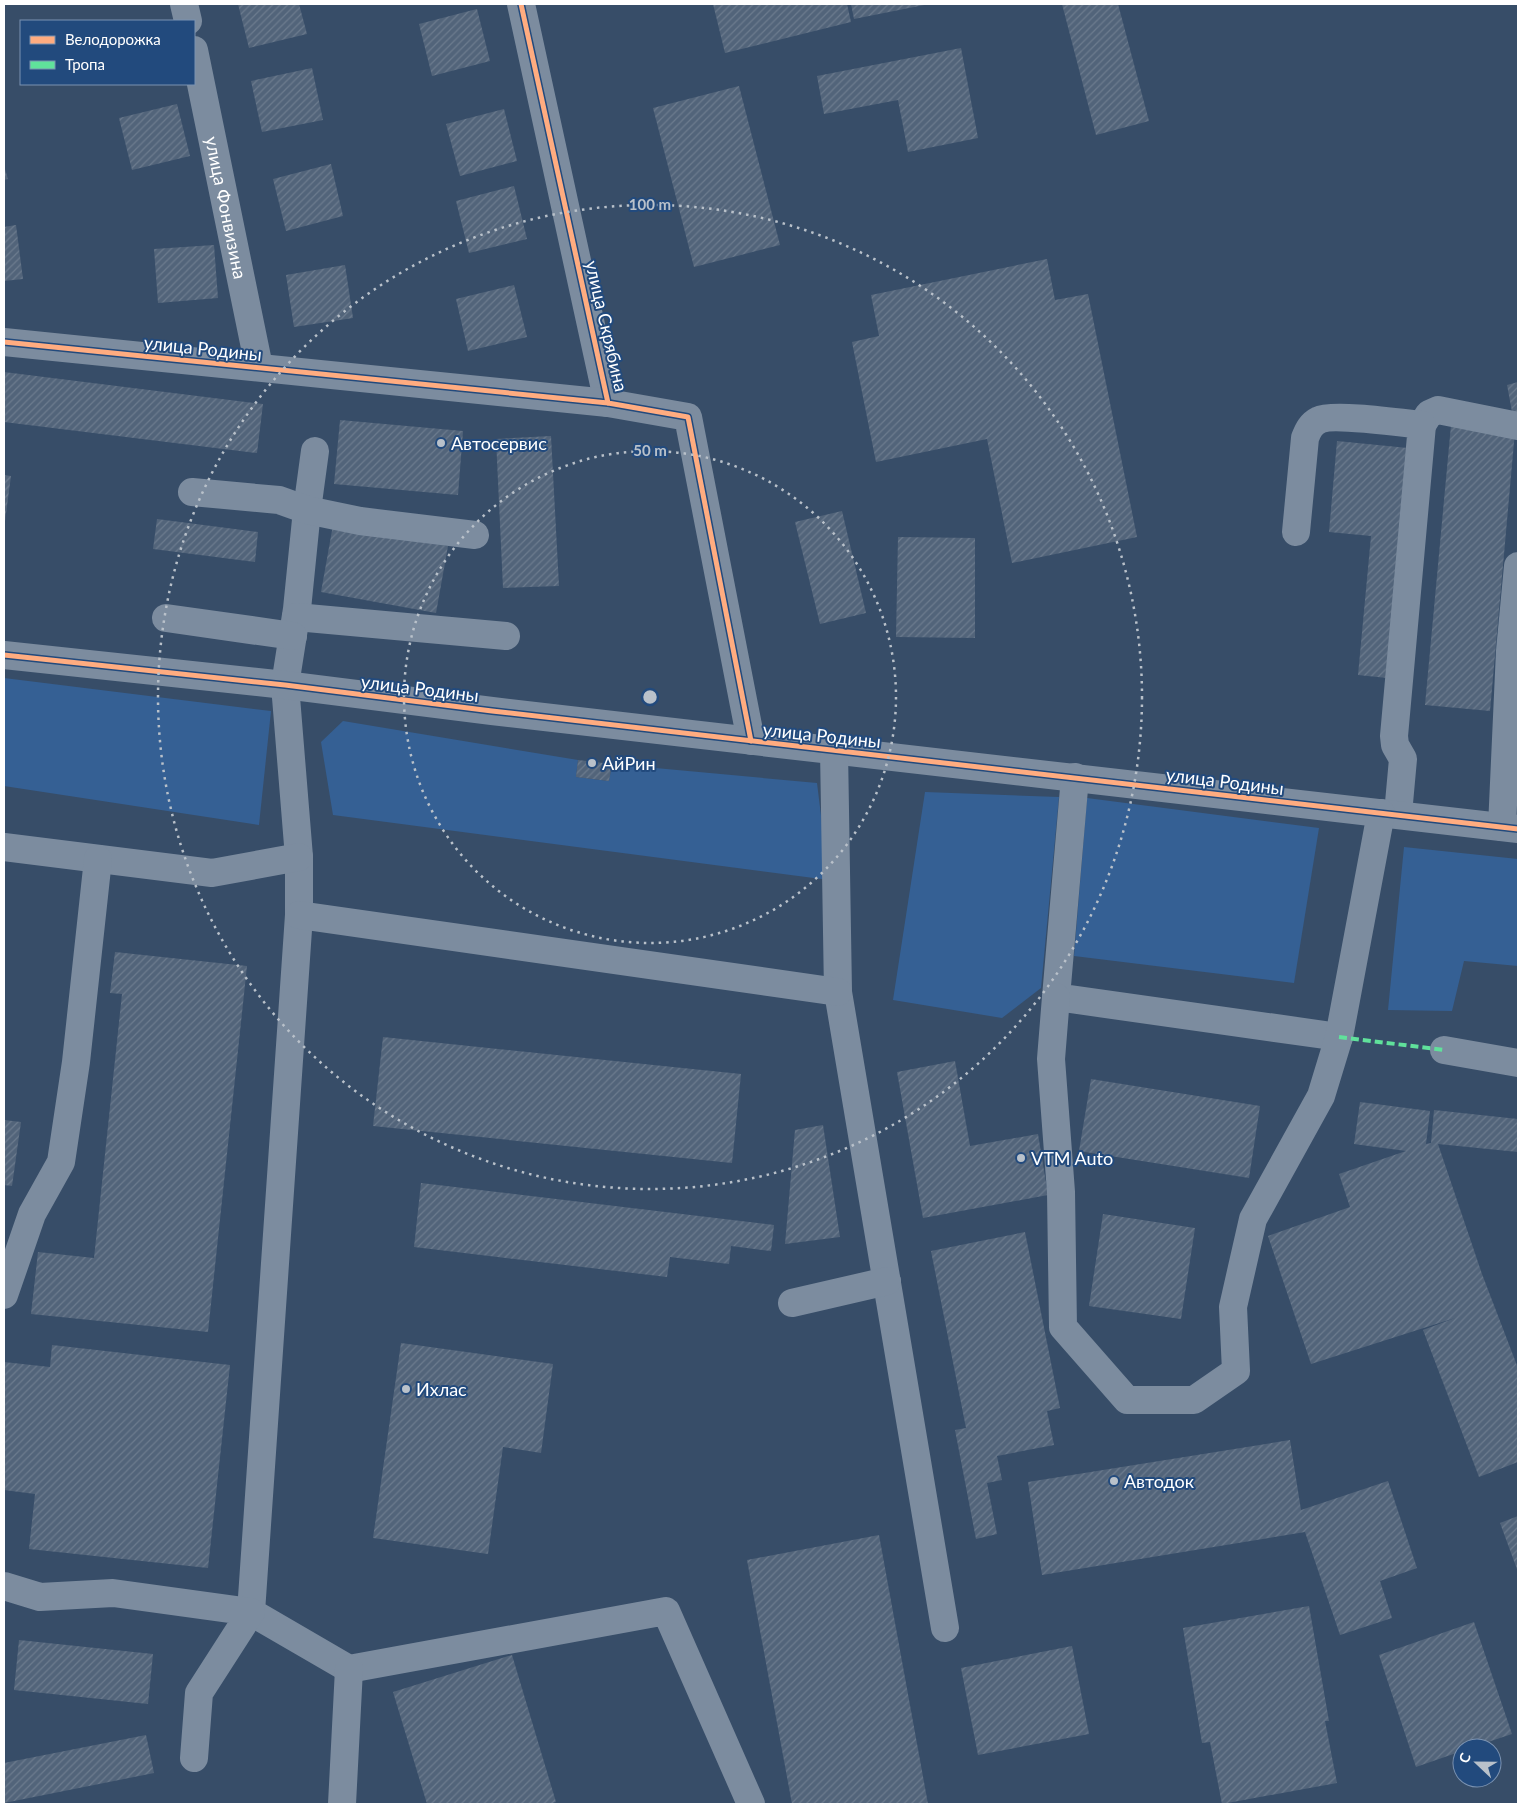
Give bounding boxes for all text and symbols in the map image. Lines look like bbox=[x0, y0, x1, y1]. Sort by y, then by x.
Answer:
legend bbox=[20, 20, 195, 85]
text: Велодорожка bbox=[65, 30, 161, 48]
text: Тропа bbox=[65, 55, 105, 73]
street label: улица Фонвизина bbox=[201, 135, 252, 281]
text: 100 m bbox=[629, 195, 671, 213]
street label: улица Скрябина bbox=[581, 258, 633, 394]
street label: улица Родины bbox=[143, 331, 263, 365]
place label: Автосервис bbox=[451, 432, 547, 454]
marker: Автосервис bbox=[435, 437, 447, 449]
text: 50 m bbox=[633, 441, 667, 459]
street label: улица Родины bbox=[360, 670, 480, 706]
centre of rings bbox=[641, 688, 659, 706]
street label: улица Родины bbox=[762, 718, 882, 752]
place label: АйРин bbox=[602, 752, 656, 774]
marker: АйРин bbox=[586, 757, 598, 769]
street label: улица Родины bbox=[1165, 763, 1285, 799]
place label: VTM Auto bbox=[1031, 1147, 1113, 1169]
marker: VTM Auto bbox=[1015, 1152, 1027, 1164]
place label: Ихлас bbox=[416, 1378, 467, 1400]
marker: Ихлас bbox=[400, 1383, 412, 1395]
place label: Автодок bbox=[1124, 1470, 1195, 1492]
marker: Автодок bbox=[1108, 1475, 1120, 1487]
north arrow bbox=[1452, 1738, 1502, 1788]
text: С bbox=[1455, 1750, 1474, 1765]

